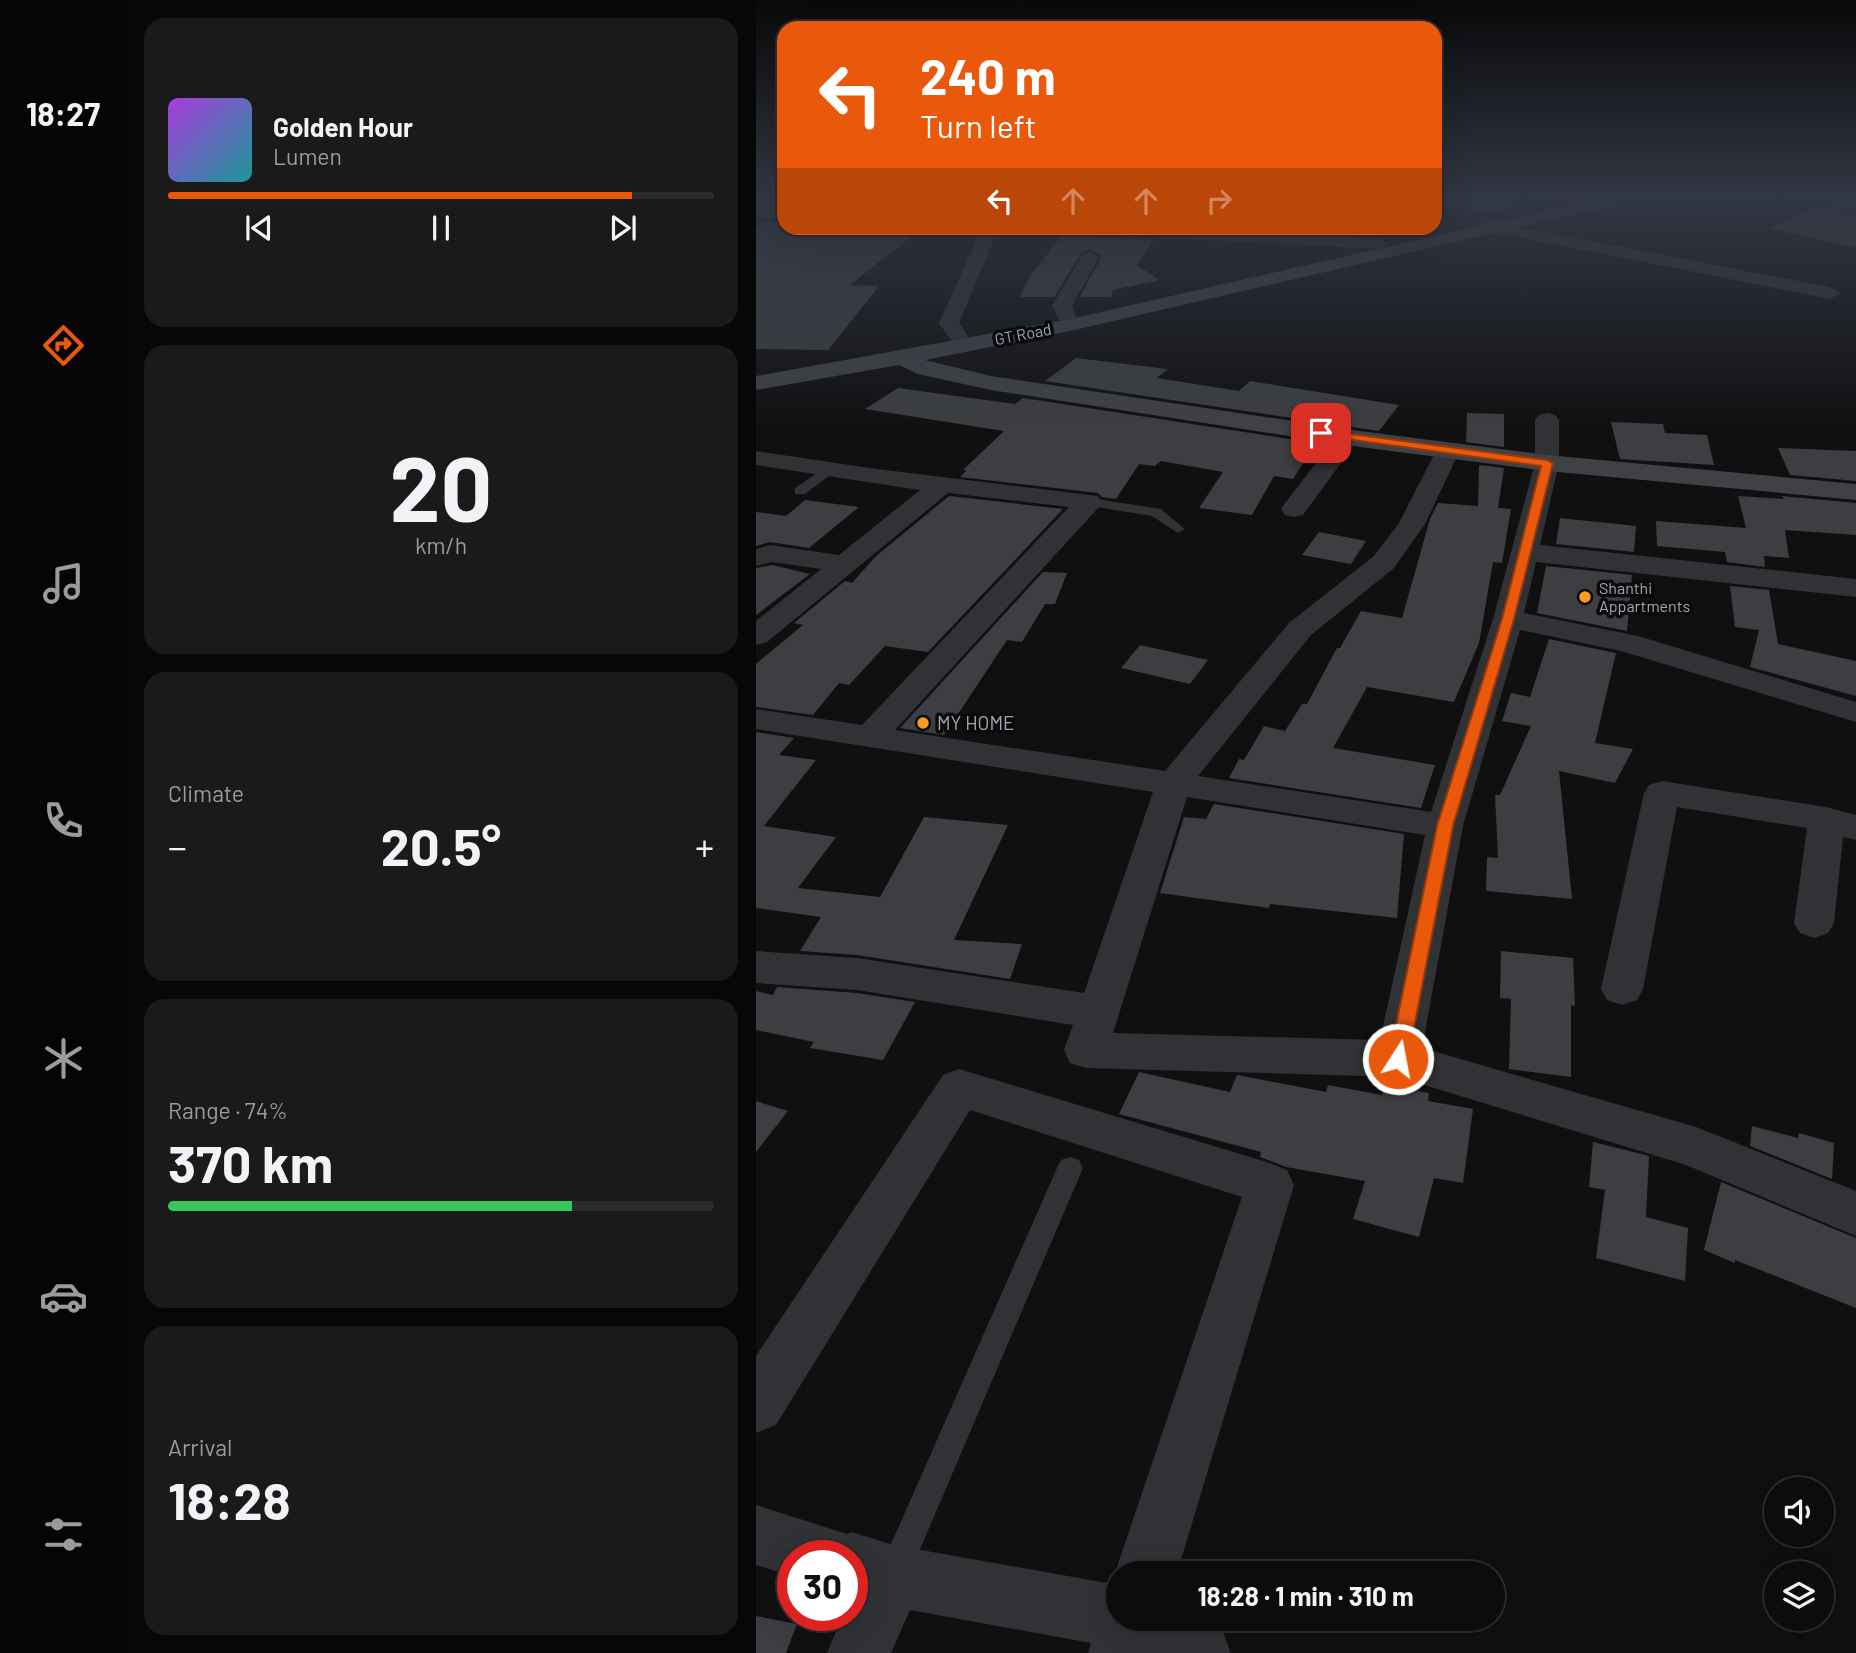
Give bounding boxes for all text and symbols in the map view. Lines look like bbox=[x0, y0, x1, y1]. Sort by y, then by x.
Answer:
text: 240 m bbox=[920, 46, 1056, 105]
icon: left bbox=[805, 49, 896, 140]
text: 18:27 bbox=[26, 94, 100, 132]
text: Turn left bbox=[920, 106, 1037, 144]
text: Golden Hour bbox=[273, 111, 413, 142]
text: Lumen bbox=[273, 142, 342, 170]
icon: left bbox=[981, 182, 1019, 220]
icon: ahead bbox=[1054, 182, 1092, 220]
icon: ahead bbox=[1127, 182, 1165, 220]
icon: right bbox=[1200, 182, 1238, 220]
icon: previous bbox=[240, 209, 278, 247]
icon: pause bbox=[422, 209, 460, 247]
icon: next bbox=[604, 209, 642, 247]
street label: GT Road bbox=[993, 319, 1053, 348]
icon: directions bbox=[39, 321, 88, 370]
pin bbox=[1291, 403, 1351, 463]
icon: arrive bbox=[1302, 414, 1340, 452]
text: 20 bbox=[390, 431, 492, 540]
text: km/h bbox=[415, 531, 467, 559]
icon: music bbox=[39, 559, 88, 608]
place label: Shanthi Appartments bbox=[1599, 578, 1690, 615]
marker: Shanthi Appartments bbox=[1577, 589, 1593, 605]
place label: MY HOME bbox=[937, 711, 1014, 734]
marker: MY HOME bbox=[915, 715, 931, 731]
text: Climate bbox=[168, 779, 244, 807]
icon: phone bbox=[39, 796, 88, 845]
text: 20.5° bbox=[381, 814, 501, 876]
text: − bbox=[168, 823, 187, 869]
text: + bbox=[695, 823, 714, 869]
position arrow bbox=[1361, 1022, 1435, 1096]
icon: climate bbox=[39, 1034, 88, 1083]
text: Range · 74% bbox=[168, 1096, 288, 1124]
text: 370 km bbox=[168, 1131, 333, 1193]
icon: car bbox=[39, 1272, 88, 1321]
text: Arrival bbox=[168, 1433, 232, 1461]
text: 18:28 bbox=[168, 1468, 291, 1530]
map controls bbox=[1764, 1477, 1834, 1631]
button: sound bbox=[1764, 1477, 1834, 1547]
icon: filters bbox=[39, 1510, 88, 1559]
speed limit sign: 30 bbox=[777, 1540, 868, 1631]
button: layers bbox=[1764, 1561, 1834, 1631]
text: 18:28 · 1 min · 310 m bbox=[1197, 1580, 1414, 1611]

